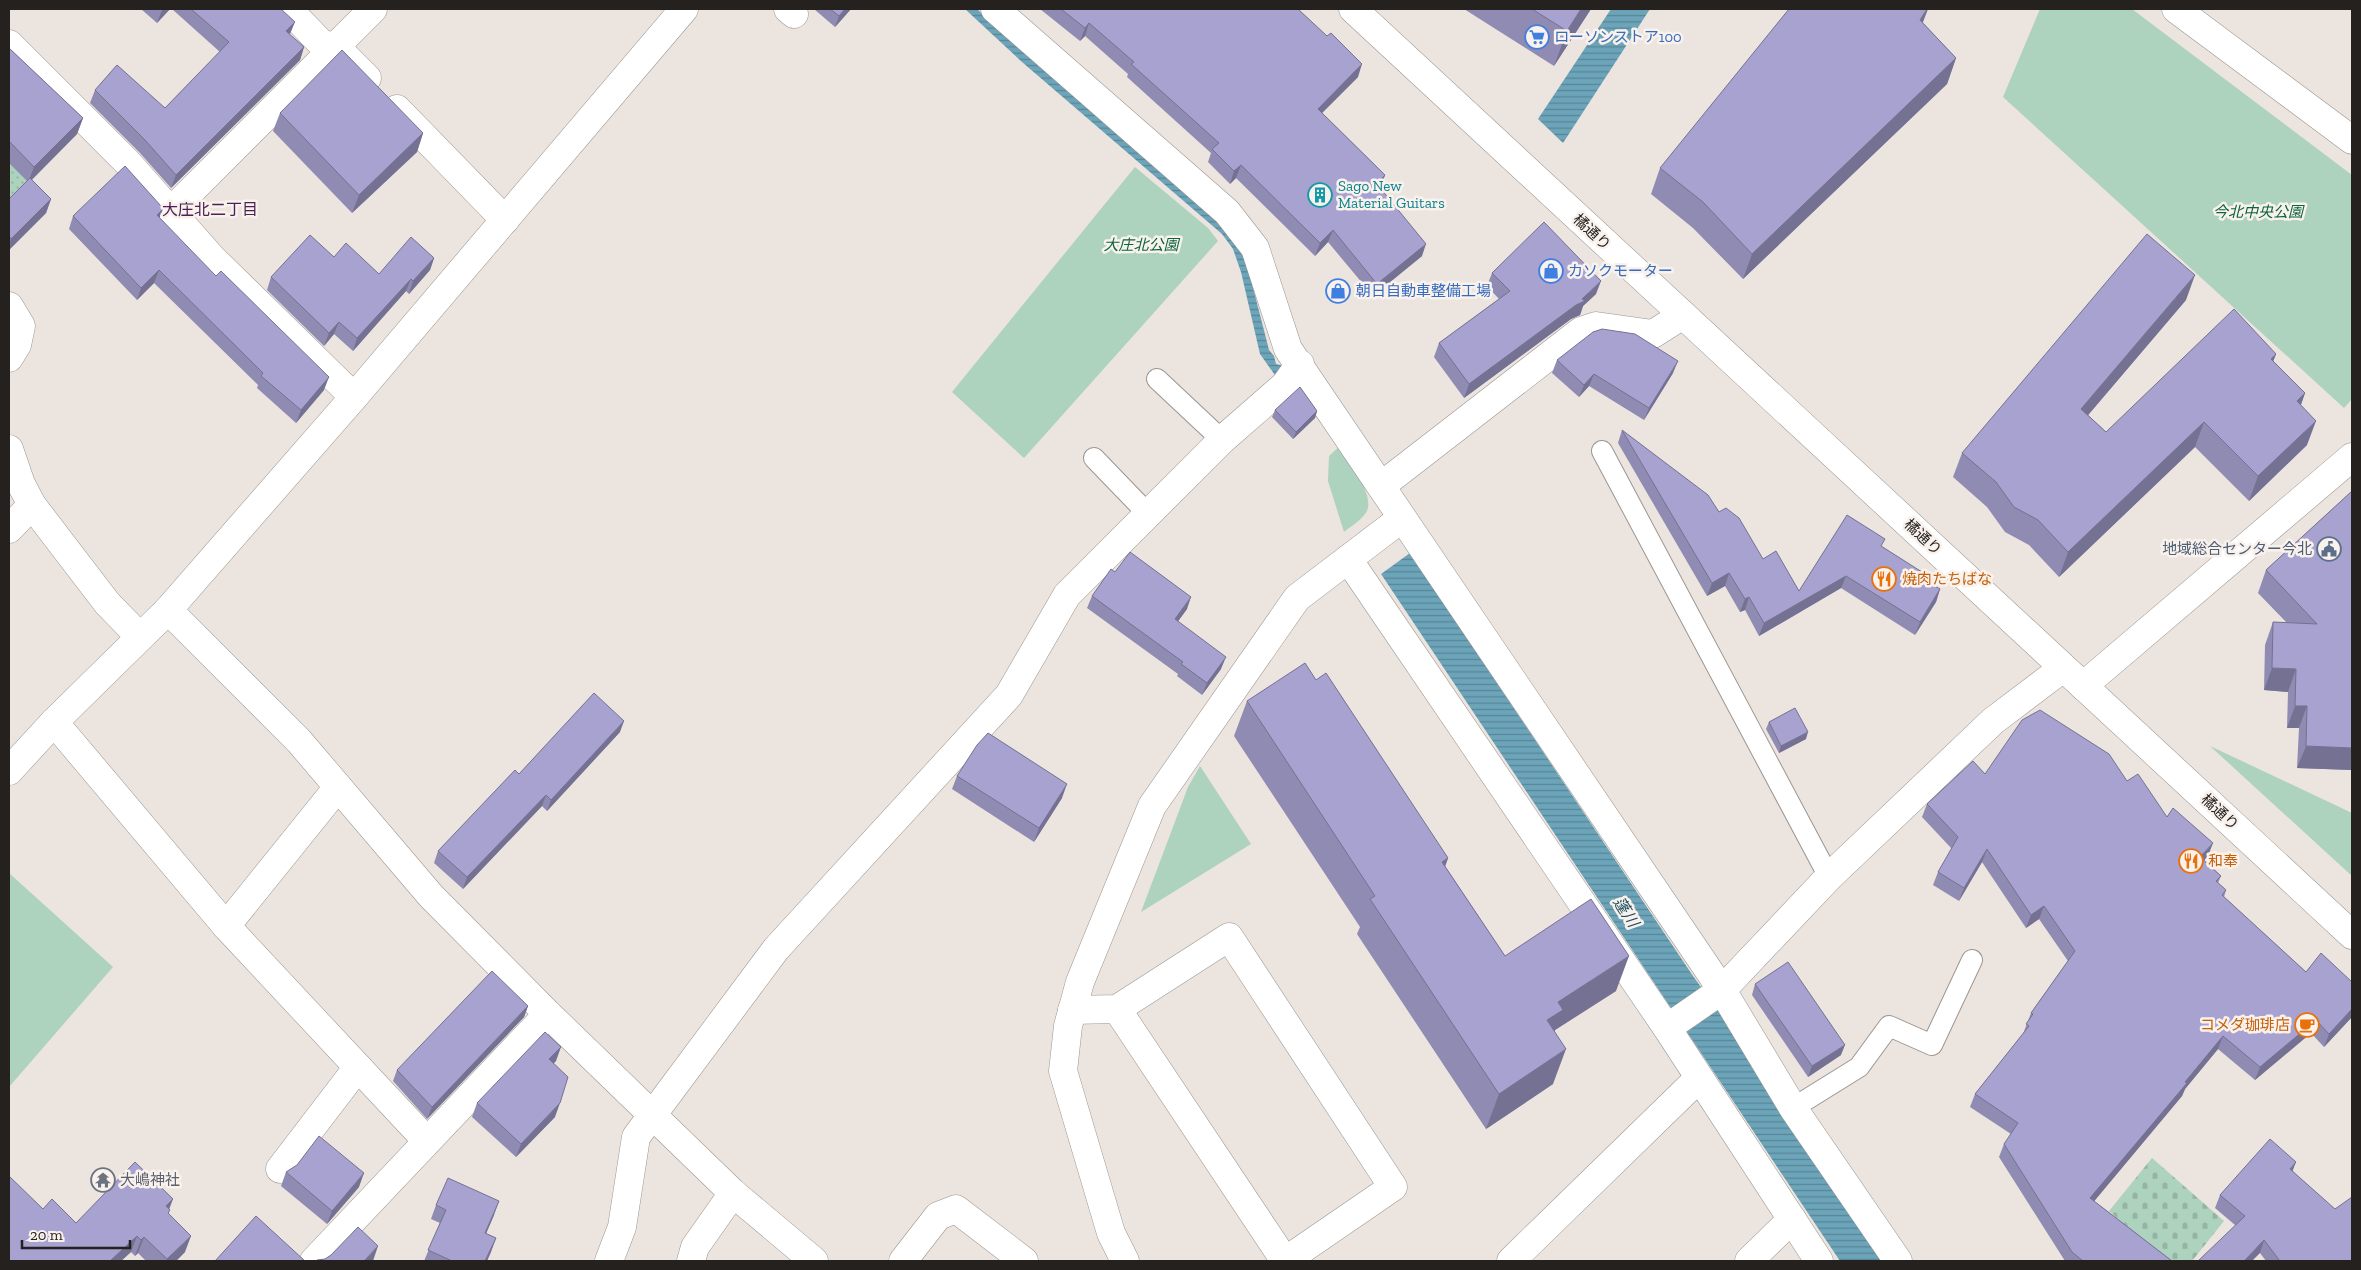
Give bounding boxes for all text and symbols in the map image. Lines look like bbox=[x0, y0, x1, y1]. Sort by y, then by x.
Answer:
supermarket icon: ローソンストア100 bbox=[1524, 24, 1550, 50]
place label: ローソンストア100 bbox=[1554, 28, 1682, 46]
place label: Sago New Material Guitars bbox=[1338, 177, 1445, 212]
building icon: Sago New Material Guitars bbox=[1307, 182, 1333, 208]
district label: 大庄北二丁目 bbox=[162, 200, 258, 219]
park label: 今北中央公園 bbox=[2213, 203, 2305, 221]
street label: 橘通り bbox=[1569, 210, 1615, 254]
park label: 大庄北公園 bbox=[1103, 236, 1180, 254]
shop icon: カソクモーター bbox=[1538, 258, 1564, 284]
place label: カソクモーター bbox=[1568, 262, 1673, 280]
shop icon: 朝日自動車整備工場 bbox=[1325, 278, 1351, 304]
place label: 朝日自動車整備工場 bbox=[1356, 282, 1491, 300]
street label: 橘通り bbox=[1900, 515, 1946, 559]
public building icon: 地域総合センター今北 bbox=[2316, 536, 2342, 562]
place label: 地域総合センター今北 bbox=[2162, 540, 2312, 558]
restaurant icon: 焼肉たちばな bbox=[1871, 566, 1897, 592]
place label: 焼肉たちばな bbox=[1902, 570, 1992, 588]
street label: 橘通り bbox=[2197, 790, 2243, 834]
restaurant icon: 和奉 bbox=[2178, 848, 2204, 874]
place label: 和奉 bbox=[2208, 852, 2238, 870]
water label: 蓬川 bbox=[1609, 893, 1644, 932]
cafe icon: コメダ珈琲店 bbox=[2294, 1012, 2320, 1038]
place label: コメダ珈琲店 bbox=[2200, 1016, 2290, 1034]
temple icon: 大嶋神社 bbox=[90, 1167, 116, 1193]
place label: 大嶋神社 bbox=[120, 1171, 180, 1189]
scale bar bbox=[22, 1218, 130, 1250]
text: 20 m bbox=[30, 1226, 63, 1244]

